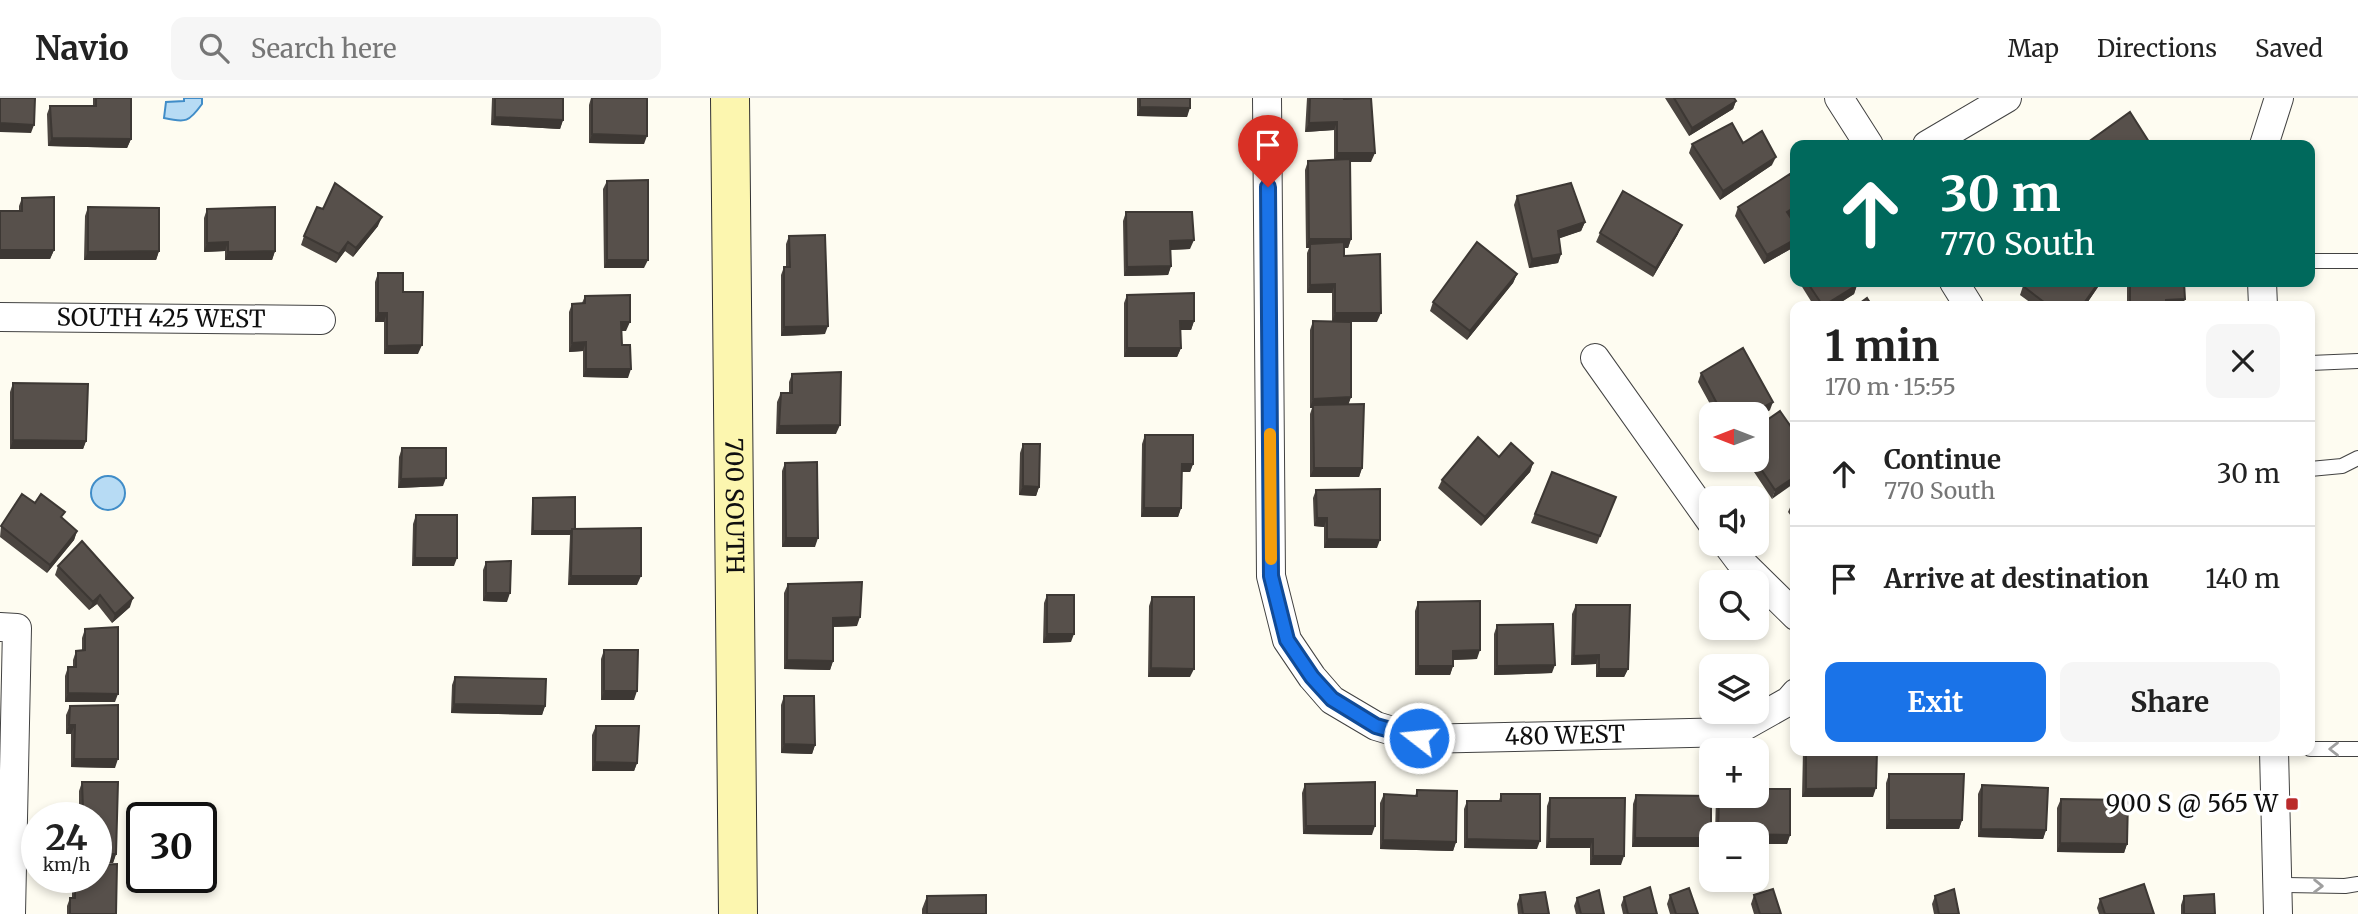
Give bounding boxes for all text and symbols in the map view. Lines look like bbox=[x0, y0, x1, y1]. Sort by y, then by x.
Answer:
search box bbox=[171, 17, 661, 80]
text: Navio bbox=[35, 28, 129, 69]
icon: search bbox=[195, 29, 233, 67]
text: Search here bbox=[251, 32, 396, 65]
text: Map bbox=[2008, 33, 2059, 64]
text: Directions bbox=[2097, 33, 2217, 64]
text: Saved bbox=[2255, 33, 2323, 64]
pin bbox=[1238, 115, 1298, 187]
icon: arrive bbox=[1249, 126, 1287, 164]
text: 30 m bbox=[1940, 163, 2061, 224]
icon: ahead bbox=[1825, 168, 1916, 259]
text: 770 South bbox=[1940, 224, 2095, 264]
street label: SOUTH 425 WEST bbox=[56, 302, 266, 334]
text: 1 min bbox=[1825, 320, 1939, 372]
button: close bbox=[2206, 324, 2280, 398]
text: 170 m · 15:55 bbox=[1825, 372, 1956, 401]
north arrow bbox=[1699, 402, 1769, 472]
map controls bbox=[1699, 402, 1769, 892]
street label: 700 SOUTH bbox=[718, 438, 751, 574]
text: Continue bbox=[1884, 443, 2001, 476]
icon: ahead bbox=[1825, 455, 1863, 493]
text: 30 m bbox=[2217, 457, 2280, 490]
text: 770 South bbox=[1884, 476, 1995, 505]
button: sound bbox=[1699, 486, 1769, 556]
icon: arrive bbox=[1825, 560, 1863, 598]
text: Arrive at destination bbox=[1884, 562, 2149, 595]
text: 140 m bbox=[2205, 562, 2280, 595]
button: search bbox=[1699, 570, 1769, 640]
button: layers bbox=[1699, 654, 1769, 724]
button: Exit bbox=[1825, 662, 2046, 742]
button: Share bbox=[2060, 662, 2280, 742]
position arrow bbox=[1382, 701, 1456, 775]
street label: 480 WEST bbox=[1504, 718, 1626, 752]
button: + bbox=[1699, 738, 1769, 808]
one-way arrow bbox=[2328, 741, 2339, 757]
place label: 900 S @ 565 W bbox=[2106, 788, 2279, 819]
marker: 900 S @ 565 W bbox=[2284, 796, 2300, 812]
speed limit sign: 30 bbox=[126, 802, 217, 893]
text: 24 bbox=[45, 816, 88, 860]
button: − bbox=[1699, 822, 1769, 892]
text: km/h bbox=[43, 853, 90, 876]
one-way arrow bbox=[2313, 878, 2324, 894]

